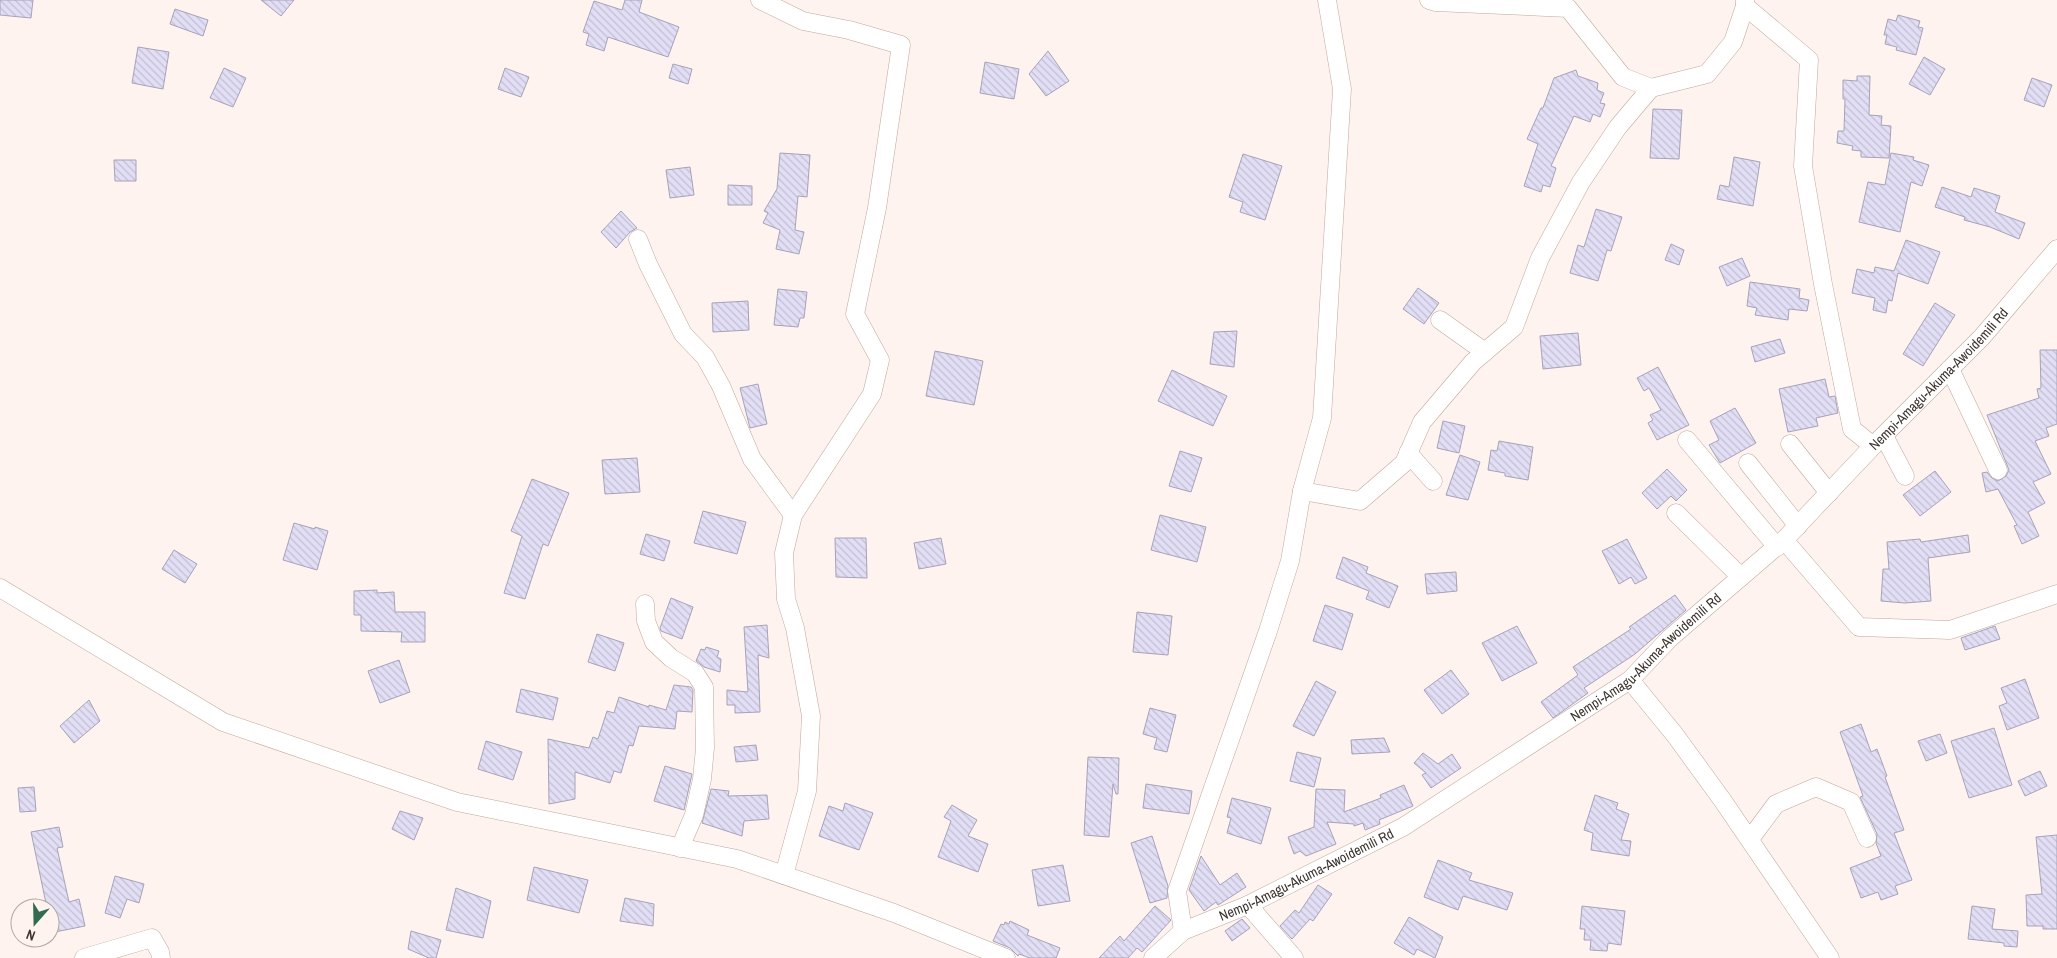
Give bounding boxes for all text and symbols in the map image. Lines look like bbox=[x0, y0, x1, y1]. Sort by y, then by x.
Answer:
street label: Nempi-Amagu-Akuma-Awoidemili Rd bbox=[1865, 304, 2012, 454]
street label: Nempi-Amagu-Akuma-Awoidemili Rd bbox=[1567, 589, 1725, 725]
street label: Nempi-Amagu-Akuma-Awoidemili Rd bbox=[1216, 824, 1396, 925]
north arrow bbox=[10, 898, 60, 948]
text: N bbox=[24, 925, 38, 945]

